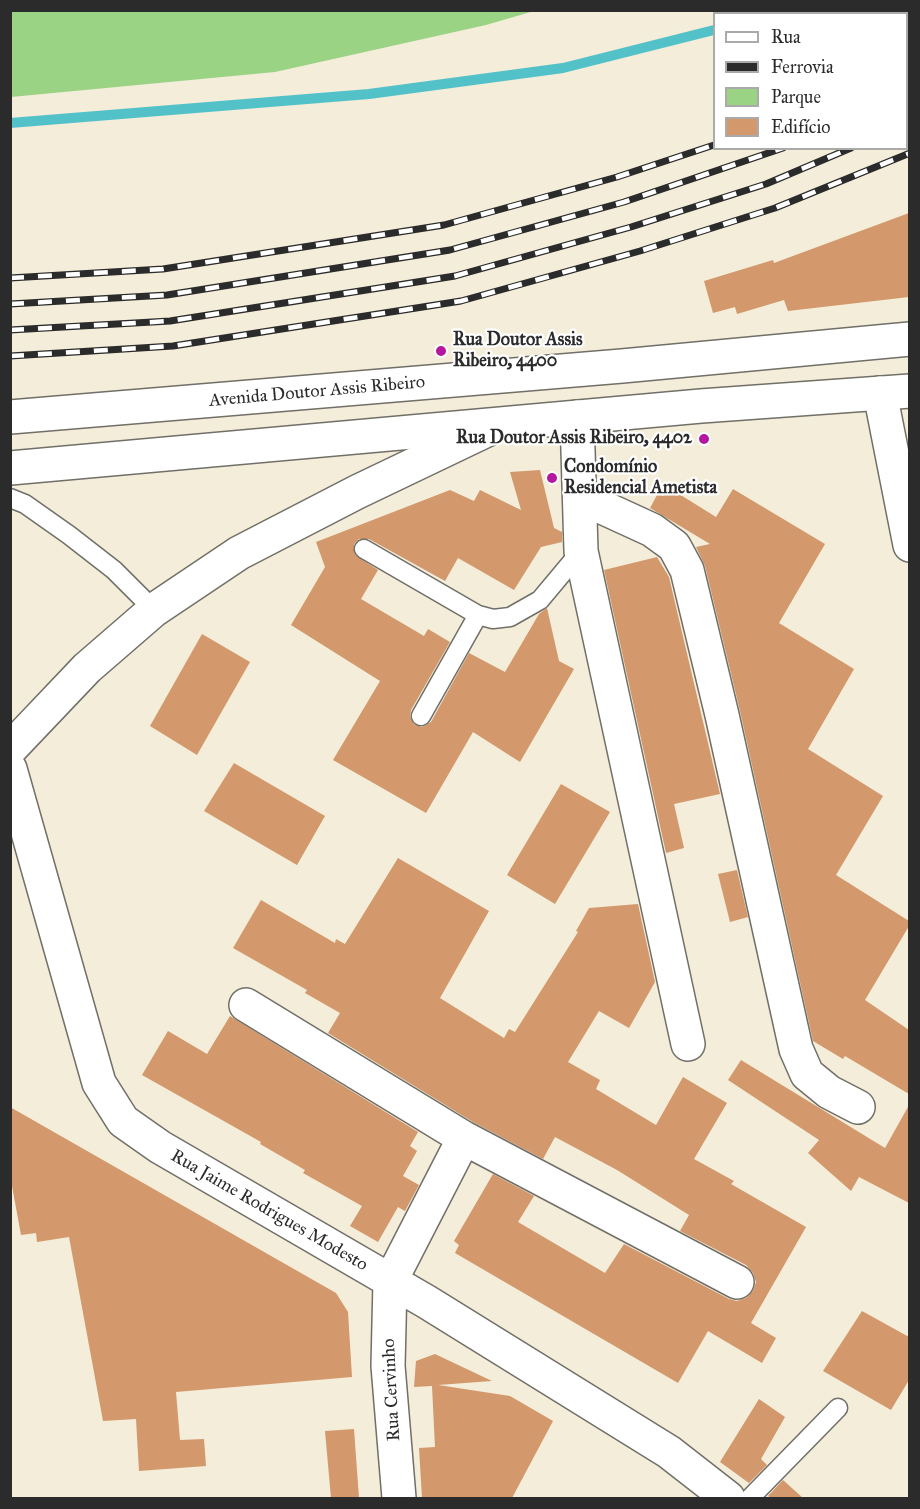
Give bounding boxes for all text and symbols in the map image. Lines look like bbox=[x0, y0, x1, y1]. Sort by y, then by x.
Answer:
legend bbox=[713, 12, 908, 150]
text: Rua bbox=[771, 26, 801, 48]
text: Ferrovia bbox=[771, 56, 834, 78]
text: Parque bbox=[771, 86, 821, 108]
text: Edifício bbox=[771, 116, 830, 138]
place label: Rua Doutor Assis Ribeiro, 4400 bbox=[453, 330, 582, 372]
marker: Rua Doutor Assis Ribeiro, 4400 bbox=[434, 344, 448, 358]
street label: Avenida Doutor Assis Ribeiro bbox=[208, 372, 426, 412]
place label: Rua Doutor Assis Ribeiro, 4402 bbox=[456, 428, 692, 450]
marker: Rua Doutor Assis Ribeiro, 4402 bbox=[697, 432, 711, 446]
place label: Condomínio Residencial Ametista bbox=[564, 457, 717, 500]
marker: Condomínio Residencial Ametista bbox=[545, 471, 559, 485]
street label: Rua Jaime Rodrigues Modesto bbox=[167, 1146, 371, 1276]
street label: Rua Cervinho bbox=[379, 1338, 405, 1442]

